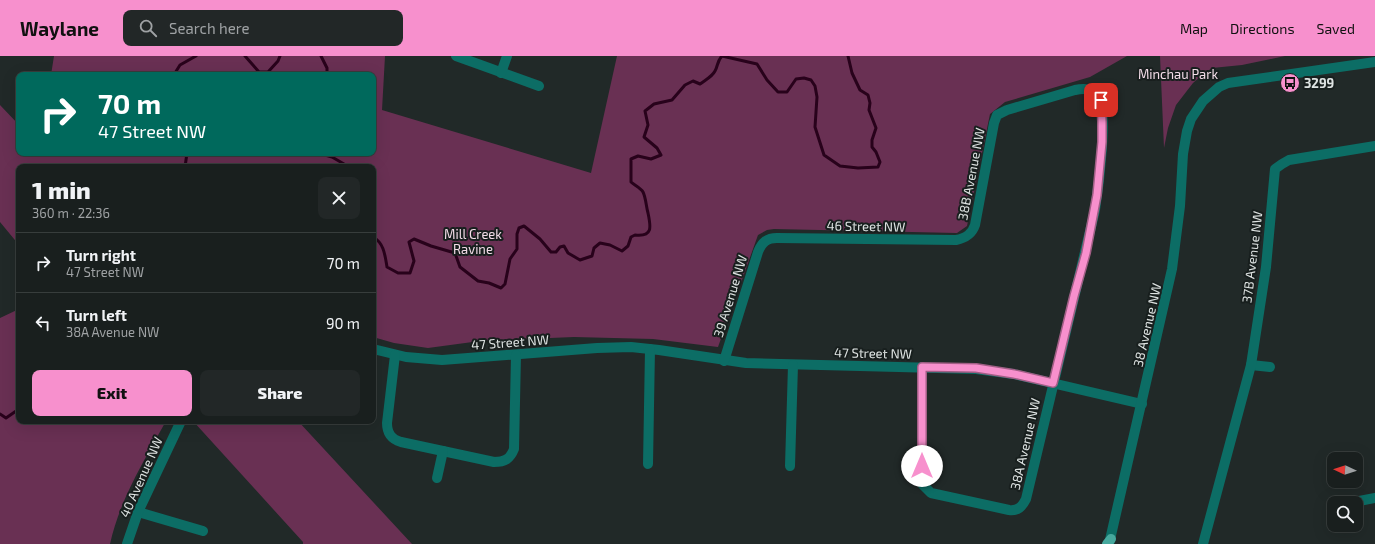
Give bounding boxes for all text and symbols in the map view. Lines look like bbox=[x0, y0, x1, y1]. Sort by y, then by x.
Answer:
search box bbox=[123, 10, 403, 46]
text: Waylane bbox=[20, 17, 99, 40]
icon: search bbox=[137, 17, 159, 39]
text: Search here bbox=[169, 19, 250, 37]
text: Map bbox=[1180, 20, 1208, 37]
text: Directions bbox=[1230, 20, 1295, 37]
text: Saved bbox=[1317, 20, 1355, 37]
park label: Minchau Park bbox=[1138, 66, 1218, 82]
bus stop icon: 3299 bbox=[1279, 72, 1301, 94]
place label: 3299 bbox=[1304, 75, 1334, 91]
pin bbox=[1084, 83, 1118, 117]
text: 70 m bbox=[98, 86, 161, 120]
icon: right bbox=[32, 88, 84, 140]
icon: arrive bbox=[1090, 89, 1112, 111]
text: 47 Street NW bbox=[98, 120, 206, 142]
street label: 38B Avenue NW bbox=[954, 126, 988, 222]
text: 1 min bbox=[32, 175, 91, 204]
button: close bbox=[318, 177, 360, 219]
text: 360 m · 22:36 bbox=[32, 205, 110, 221]
street label: 37B Avenue NW bbox=[1238, 210, 1266, 304]
street label: 46 Street NW bbox=[826, 217, 906, 235]
park label: Mill Creek Ravine bbox=[444, 226, 502, 257]
text: Turn right bbox=[66, 246, 136, 264]
icon: right bbox=[32, 252, 54, 274]
street label: 39 Avenue NW bbox=[710, 253, 750, 339]
text: 70 m bbox=[327, 254, 360, 272]
text: 47 Street NW bbox=[66, 264, 144, 280]
street label: 38 Avenue NW bbox=[1130, 281, 1164, 369]
text: Turn left bbox=[66, 306, 127, 324]
icon: left bbox=[32, 312, 54, 334]
text: 90 m bbox=[326, 314, 360, 332]
text: 38A Avenue NW bbox=[66, 324, 159, 340]
street label: 47 Street NW bbox=[470, 331, 550, 353]
street label: 47 Street NW bbox=[834, 344, 912, 362]
button: Exit bbox=[32, 370, 192, 416]
button: Share bbox=[200, 370, 360, 416]
street label: 38A Avenue NW bbox=[1007, 397, 1043, 491]
street label: 40 Avenue NW bbox=[116, 434, 166, 520]
position arrow bbox=[901, 445, 943, 487]
north arrow bbox=[1327, 452, 1363, 488]
map controls bbox=[1327, 452, 1363, 532]
button: search bbox=[1327, 496, 1363, 532]

